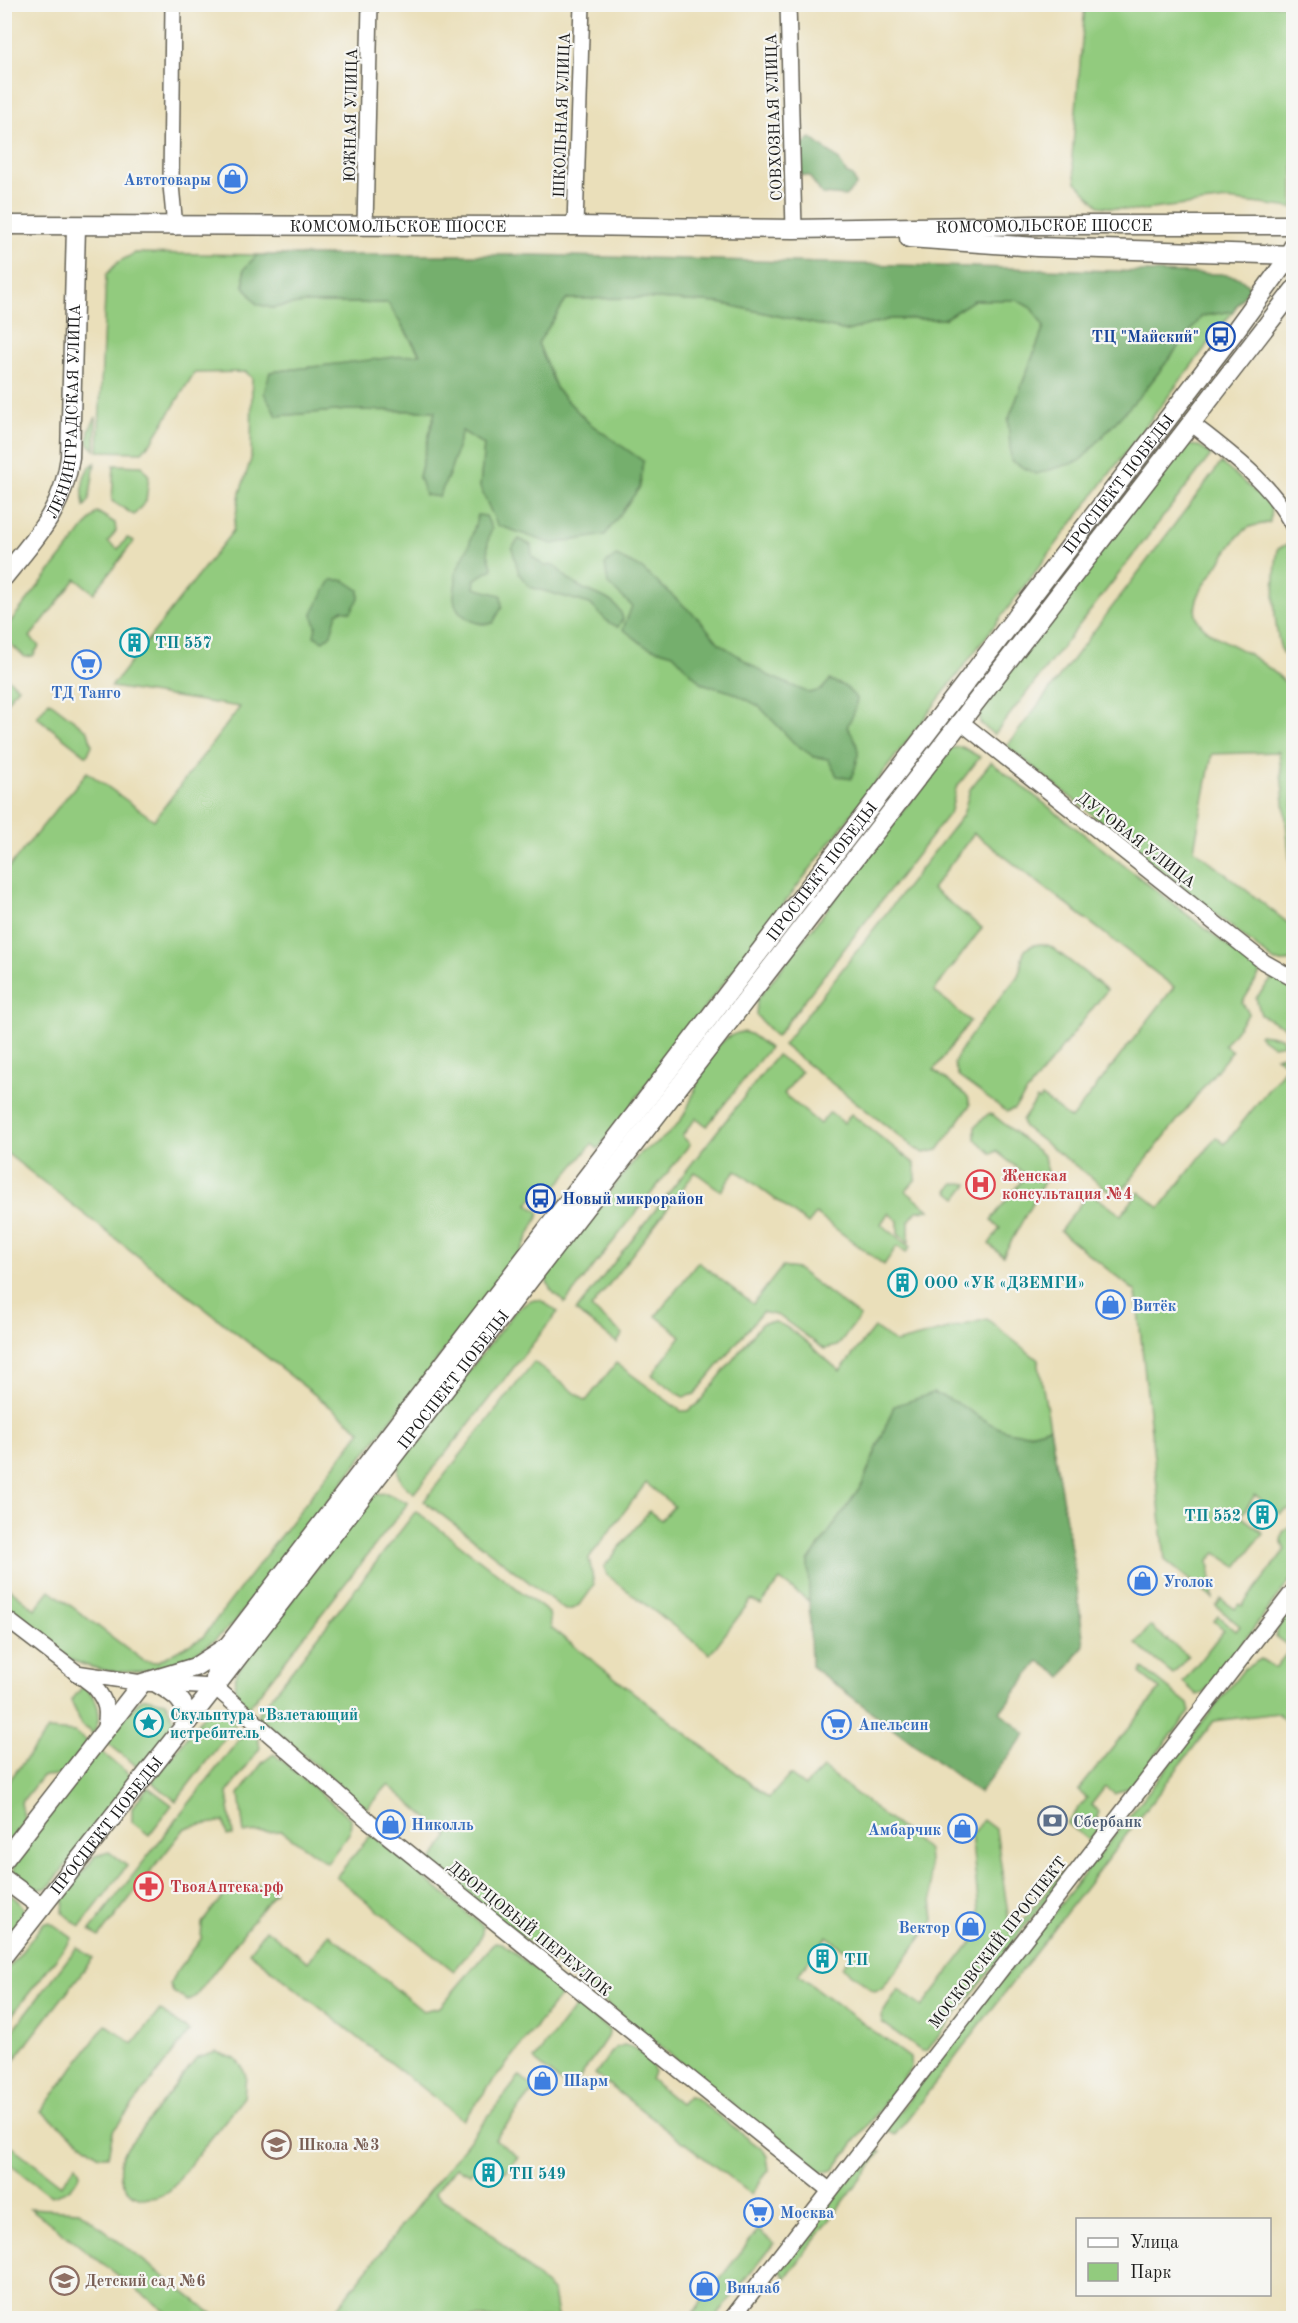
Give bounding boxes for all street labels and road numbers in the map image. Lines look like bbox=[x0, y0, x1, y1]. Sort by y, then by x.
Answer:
street label: ШКОЛЬНАЯ УЛИЦА bbox=[552, 32, 574, 198]
street label: СОВХОЗНАЯ УЛИЦА bbox=[764, 33, 786, 201]
street label: ЮЖНАЯ УЛИЦА bbox=[343, 48, 361, 182]
street label: КОМСОМОЛЬСКОЕ ШОССЕ bbox=[935, 219, 1152, 237]
street label: КОМСОМОЛЬСКОЕ ШОССЕ bbox=[290, 220, 506, 236]
street label: ЛЕНИНГРАДСКАЯ УЛИЦА bbox=[45, 304, 84, 522]
street label: ПРОСПЕКТ ПОБЕДЫ bbox=[1061, 412, 1178, 558]
street label: ДУГОВАЯ УЛИЦА bbox=[1073, 789, 1198, 892]
street label: ПРОСПЕКТ ПОБЕДЫ bbox=[765, 800, 881, 945]
street label: ПРОСПЕКТ ПОБЕДЫ bbox=[396, 1308, 513, 1453]
street label: ПРОСПЕКТ ПОБЕДЫ bbox=[49, 1755, 167, 1899]
street label: МОСКОВСКИЙ ПРОСПЕКТ bbox=[924, 1852, 1070, 2032]
street label: ДВОРЦОВЫЙ ПЕРЕУЛОК bbox=[444, 1856, 616, 2000]

